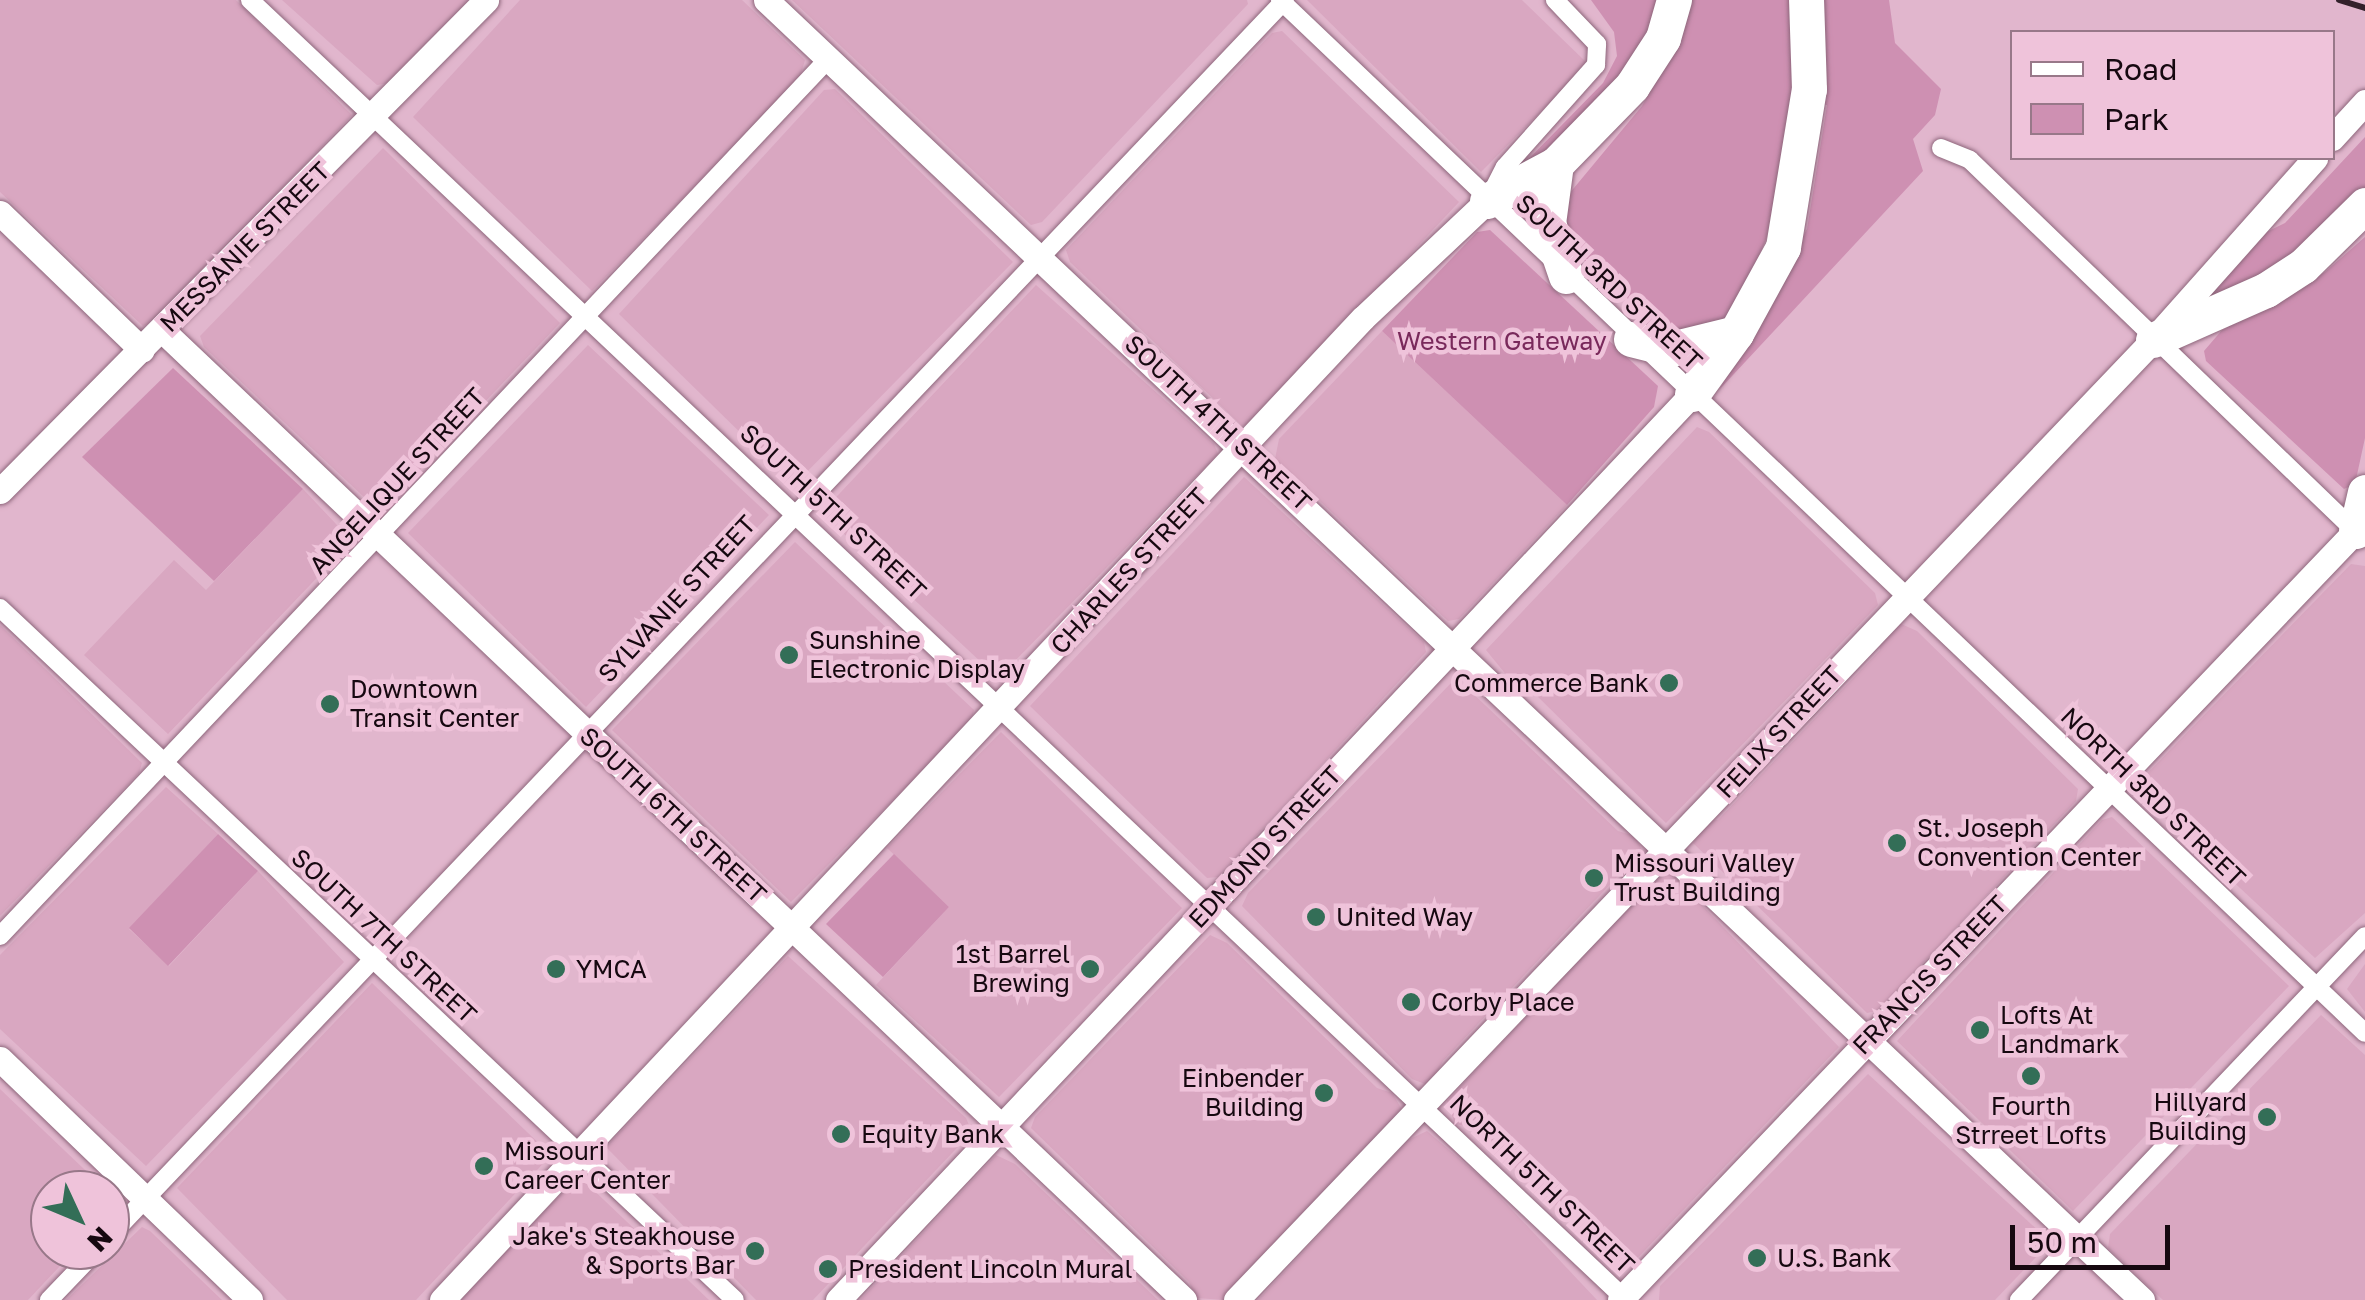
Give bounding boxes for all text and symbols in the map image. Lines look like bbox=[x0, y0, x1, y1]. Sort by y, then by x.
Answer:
legend bbox=[2010, 30, 2335, 160]
text: Road bbox=[2104, 51, 2178, 87]
text: Park bbox=[2104, 101, 2169, 137]
street label: MESSANIE STREET bbox=[154, 156, 336, 338]
street label: SOUTH 3RD STREET bbox=[1510, 188, 1708, 376]
park label: Western Gateway bbox=[1397, 326, 1607, 356]
street label: SOUTH 4TH STREET bbox=[1119, 329, 1317, 517]
street label: ANGELIQUE STREET bbox=[303, 382, 491, 580]
street label: SOUTH 5TH STREET bbox=[734, 418, 932, 606]
street label: CHARLES STREET bbox=[1044, 482, 1214, 660]
street label: SYLVANIE STREET bbox=[592, 509, 762, 689]
place label: Sunshine Electronic Display bbox=[809, 626, 1025, 685]
marker: Sunshine Electronic Display bbox=[778, 644, 800, 666]
street label: FELIX STREET bbox=[1710, 660, 1848, 804]
place label: Commerce Bank bbox=[1454, 668, 1649, 698]
marker: Commerce Bank bbox=[1658, 672, 1680, 694]
place label: Downtown Transit Center bbox=[350, 675, 519, 734]
marker: Downtown Transit Center bbox=[319, 693, 341, 715]
street label: NORTH 3RD STREET bbox=[2055, 701, 2251, 893]
street label: SOUTH 6TH STREET bbox=[574, 721, 772, 909]
street label: EDMOND STREET bbox=[1182, 760, 1348, 934]
place label: St. Joseph Convention Center bbox=[1917, 814, 2141, 873]
marker: St. Joseph Convention Center bbox=[1886, 832, 1908, 854]
street label: SOUTH 7TH STREET bbox=[285, 843, 483, 1029]
place label: Missouri Valley Trust Building bbox=[1614, 849, 1795, 908]
marker: Missouri Valley Trust Building bbox=[1583, 867, 1605, 889]
street label: FRANCIS STREET bbox=[1847, 889, 2013, 1061]
place label: United Way bbox=[1336, 902, 1473, 932]
marker: United Way bbox=[1305, 906, 1327, 928]
place label: 1st Barrel Brewing bbox=[956, 940, 1070, 999]
place label: YMCA bbox=[576, 954, 647, 984]
marker: YMCA bbox=[545, 958, 567, 980]
marker: 1st Barrel Brewing bbox=[1079, 958, 1101, 980]
place label: Corby Place bbox=[1431, 987, 1574, 1017]
marker: Corby Place bbox=[1400, 991, 1422, 1013]
place label: Lofts At Landmark bbox=[2000, 1001, 2119, 1060]
marker: Lofts At Landmark bbox=[1969, 1019, 1991, 1041]
place label: Einbender Building bbox=[1182, 1064, 1304, 1123]
marker: Fourth Strreet Lofts bbox=[2020, 1065, 2042, 1087]
marker: Einbender Building bbox=[1313, 1082, 1335, 1104]
street label: NORTH 5TH STREET bbox=[1444, 1088, 1640, 1280]
place label: Hillyard Building bbox=[2148, 1088, 2247, 1147]
place label: Fourth Strreet Lofts bbox=[1955, 1092, 2107, 1151]
marker: Hillyard Building bbox=[2256, 1106, 2278, 1128]
place label: Equity Bank bbox=[861, 1119, 1004, 1149]
marker: Equity Bank bbox=[830, 1123, 852, 1145]
place label: Missouri Career Center bbox=[504, 1137, 670, 1196]
marker: Missouri Career Center bbox=[473, 1155, 495, 1177]
north arrow bbox=[30, 1170, 130, 1270]
scale bar bbox=[2015, 1205, 2175, 1267]
text: N bbox=[81, 1221, 120, 1259]
place label: Jake's Steakhouse & Sports Bar bbox=[513, 1222, 735, 1281]
text: 50 m bbox=[2027, 1224, 2097, 1260]
marker: Jake's Steakhouse & Sports Bar bbox=[744, 1240, 766, 1262]
place label: U.S. Bank bbox=[1777, 1243, 1892, 1273]
marker: U.S. Bank bbox=[1746, 1247, 1768, 1269]
place label: President Lincoln Mural bbox=[848, 1254, 1132, 1284]
marker: President Lincoln Mural bbox=[817, 1258, 839, 1280]

